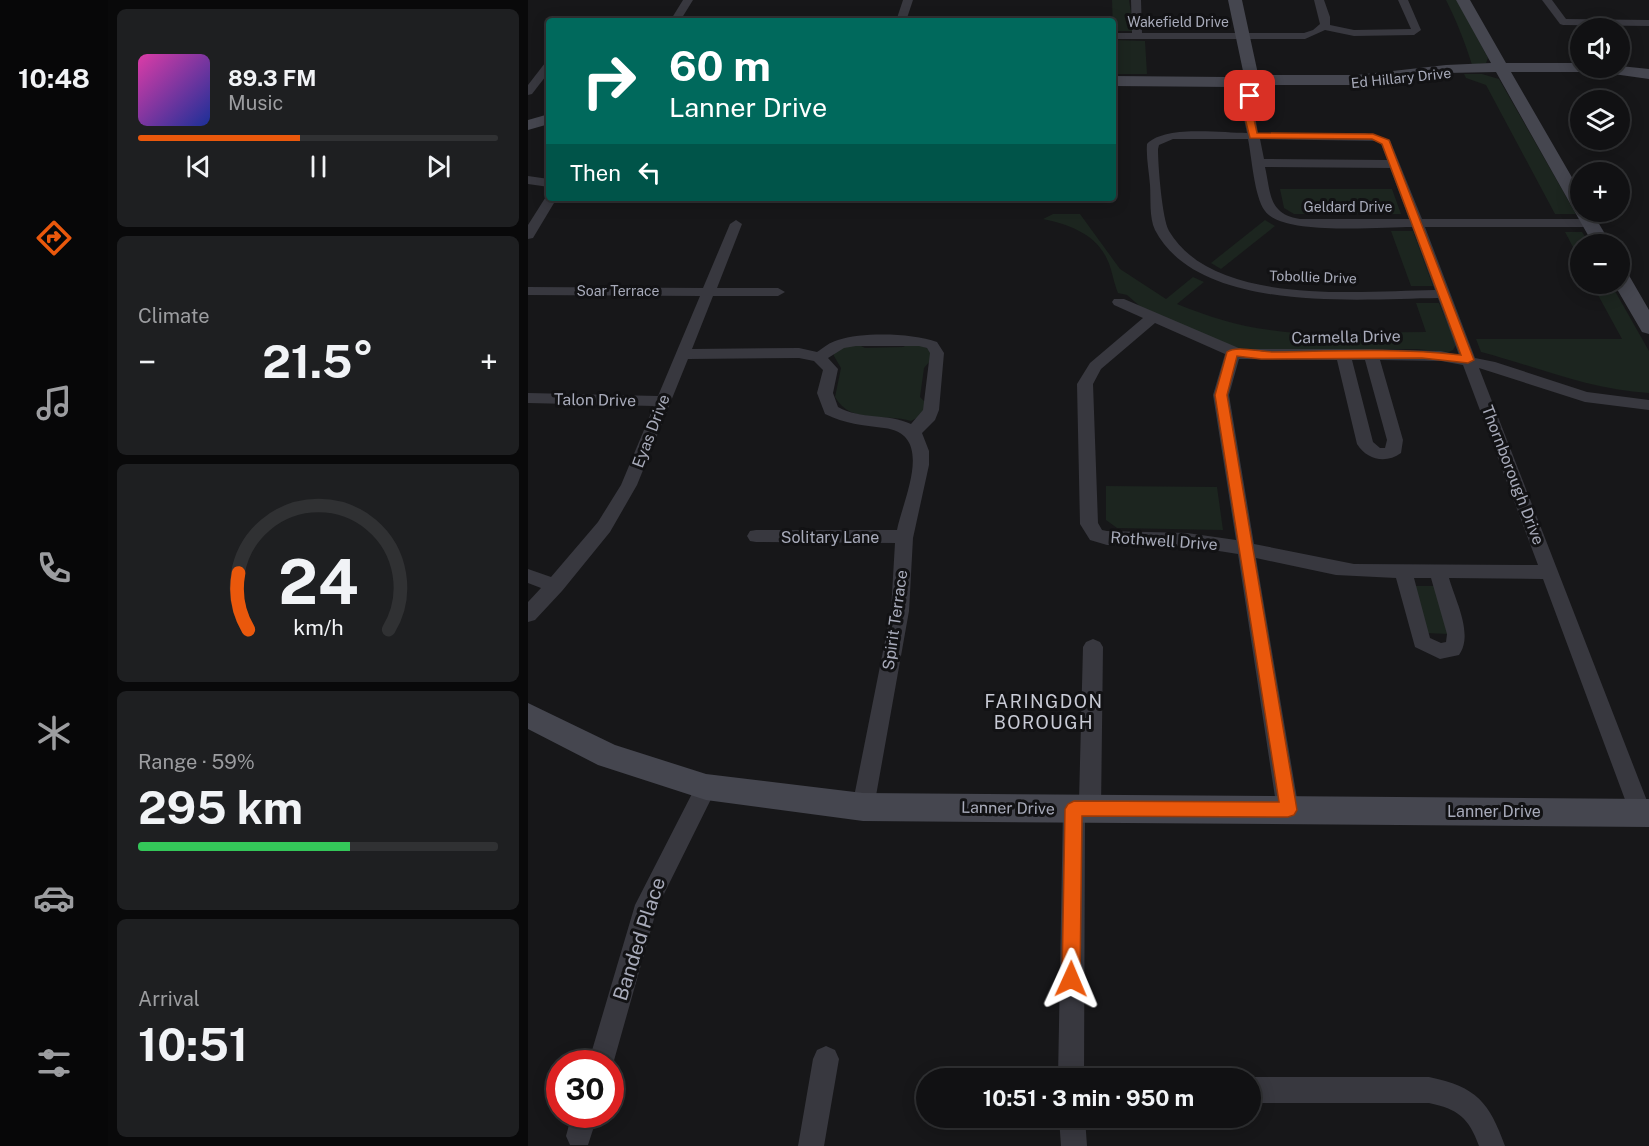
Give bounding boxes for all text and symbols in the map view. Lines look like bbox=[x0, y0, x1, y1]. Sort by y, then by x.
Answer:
street label: Wakefield Drive bbox=[1127, 14, 1229, 30]
map controls bbox=[1570, 18, 1630, 294]
button: sound bbox=[1570, 18, 1630, 78]
text: 60 m bbox=[669, 41, 771, 90]
icon: right bbox=[570, 42, 648, 120]
text: 10:48 bbox=[18, 62, 90, 94]
text: 89.3 FM bbox=[228, 65, 316, 91]
street label: Ed Hillary Drive bbox=[1350, 65, 1452, 91]
pin bbox=[1224, 70, 1275, 121]
icon: arrive bbox=[1233, 79, 1266, 112]
button: layers bbox=[1570, 90, 1630, 150]
text: Music bbox=[228, 91, 283, 115]
text: Lanner Drive bbox=[669, 91, 827, 123]
icon: previous bbox=[182, 150, 215, 183]
icon: pause bbox=[302, 150, 335, 183]
icon: next bbox=[422, 150, 455, 183]
icon: left bbox=[633, 156, 666, 189]
text: Then bbox=[570, 160, 621, 186]
button: + bbox=[1570, 162, 1630, 222]
street label: Geldard Drive bbox=[1304, 199, 1392, 215]
icon: directions bbox=[33, 217, 75, 259]
button: − bbox=[1570, 234, 1630, 294]
street label: Tobollie Drive bbox=[1269, 267, 1357, 287]
street label: Soar Terrace bbox=[576, 283, 660, 299]
text: Climate bbox=[138, 304, 210, 328]
street label: Carmella Drive bbox=[1291, 327, 1401, 347]
text: 21.5° bbox=[262, 335, 374, 388]
text: − bbox=[138, 343, 156, 381]
text: + bbox=[480, 343, 498, 381]
icon: music bbox=[33, 382, 75, 424]
street label: Talon Drive bbox=[554, 390, 636, 410]
street label: Eyas Drive bbox=[628, 392, 674, 470]
street label: Thornborough Drive bbox=[1478, 403, 1548, 547]
street label: Solitary Lane bbox=[781, 528, 879, 547]
street label: Rothwell Drive bbox=[1110, 528, 1218, 554]
text: 24 bbox=[278, 545, 358, 618]
icon: phone bbox=[33, 547, 75, 589]
street label: Spirit Terrace bbox=[879, 569, 911, 671]
text: km/h bbox=[293, 615, 343, 640]
district label: FARINGDON BOROUGH bbox=[984, 691, 1104, 733]
icon: climate bbox=[33, 712, 75, 754]
text: Range · 59% bbox=[138, 750, 255, 774]
text: 295 km bbox=[138, 781, 303, 834]
street label: Lanner Drive bbox=[961, 798, 1055, 818]
street label: Lanner Drive bbox=[1447, 802, 1541, 821]
street label: Banded Place bbox=[608, 874, 670, 1004]
icon: car bbox=[33, 877, 75, 919]
position arrow bbox=[1039, 947, 1103, 1011]
text: Arrival bbox=[138, 987, 200, 1011]
text: 10:51 bbox=[138, 1018, 248, 1071]
icon: filters bbox=[33, 1042, 75, 1084]
speed limit sign: 30 bbox=[546, 1050, 624, 1128]
text: 10:51 · 3 min · 950 m bbox=[983, 1085, 1194, 1111]

